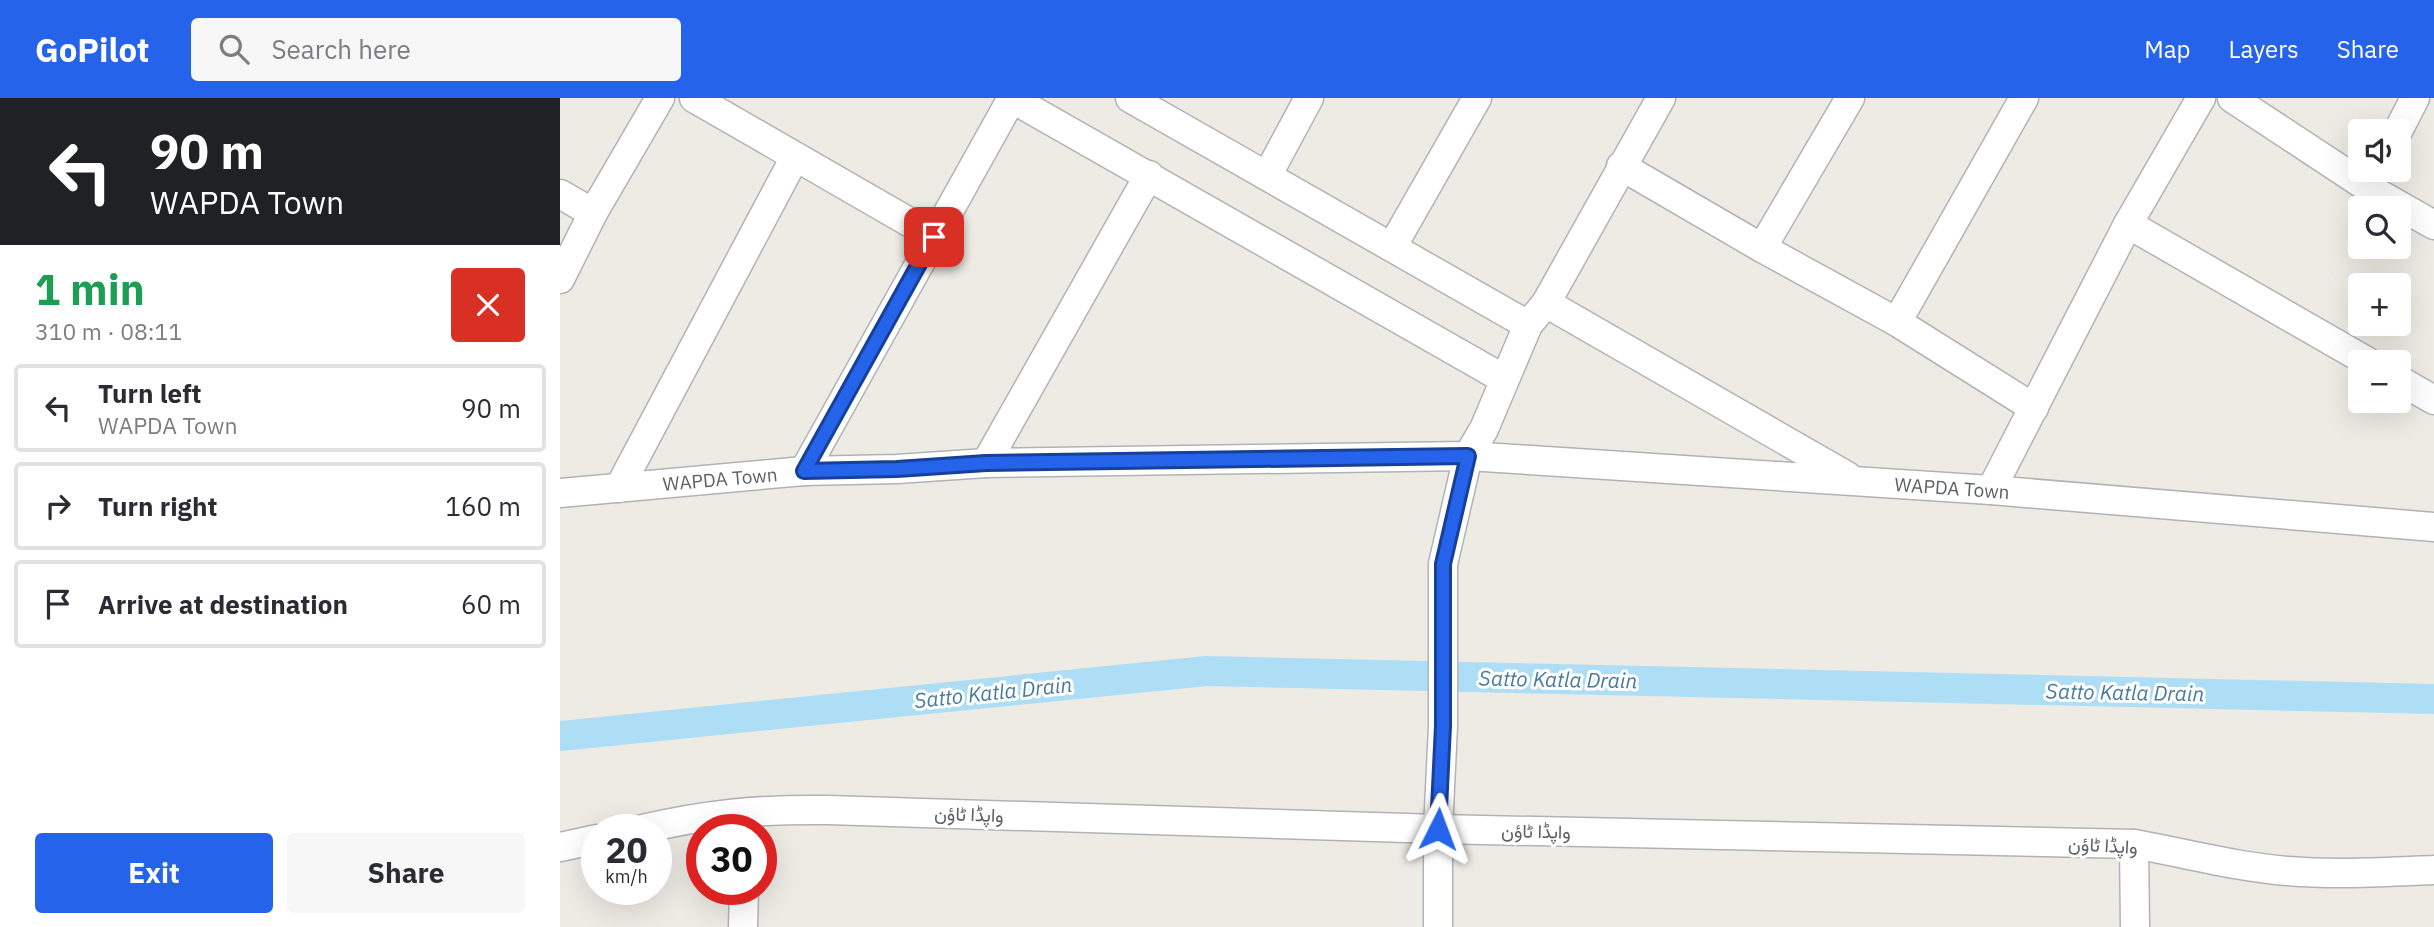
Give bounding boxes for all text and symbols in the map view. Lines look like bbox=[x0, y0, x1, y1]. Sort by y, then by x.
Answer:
search box bbox=[191, 18, 681, 81]
text: GoPilot bbox=[35, 28, 149, 71]
icon: search bbox=[215, 30, 253, 68]
text: Search here bbox=[271, 32, 411, 66]
text: Map bbox=[2144, 33, 2191, 65]
text: Layers bbox=[2229, 33, 2299, 65]
text: Share bbox=[2337, 33, 2399, 65]
text: 90 m bbox=[150, 119, 264, 182]
map controls bbox=[2348, 119, 2411, 413]
button: sound bbox=[2348, 119, 2411, 182]
icon: left bbox=[35, 126, 126, 217]
text: WAPDA Town bbox=[150, 181, 344, 223]
button: search bbox=[2348, 196, 2411, 259]
pin bbox=[904, 207, 964, 267]
icon: arrive bbox=[915, 218, 953, 256]
text: 1 min bbox=[35, 262, 145, 317]
button: close bbox=[451, 268, 525, 342]
button: + bbox=[2348, 273, 2411, 336]
text: 310 m · 08:11 bbox=[35, 316, 182, 346]
button: − bbox=[2348, 350, 2411, 413]
text: Turn left bbox=[98, 376, 201, 410]
icon: left bbox=[39, 389, 77, 427]
text: 90 m bbox=[461, 391, 521, 425]
text: WAPDA Town bbox=[98, 410, 238, 440]
street label: WAPDA Town bbox=[662, 462, 778, 496]
street label: WAPDA Town bbox=[1894, 472, 2010, 504]
icon: right bbox=[39, 487, 77, 525]
text: Turn right bbox=[98, 489, 217, 523]
text: 160 m bbox=[445, 489, 521, 523]
icon: arrive bbox=[39, 585, 77, 623]
text: Arrive at destination bbox=[98, 587, 348, 621]
text: 60 m bbox=[461, 587, 521, 621]
water label: Satto Katla Drain bbox=[1478, 664, 1638, 694]
water label: Satto Katla Drain bbox=[913, 670, 1073, 714]
water label: Satto Katla Drain bbox=[2045, 677, 2205, 707]
position arrow bbox=[1401, 792, 1475, 866]
street label: واپڈا ٹاؤن bbox=[934, 801, 1004, 829]
speed limit sign: 30 bbox=[686, 814, 777, 905]
street label: واپڈا ٹاؤن bbox=[1501, 818, 1571, 846]
text: 20 bbox=[605, 827, 648, 873]
street label: واپڈا ٹاؤن bbox=[2067, 831, 2138, 861]
button: Exit bbox=[35, 833, 273, 913]
button: Share bbox=[287, 833, 525, 913]
text: km/h bbox=[605, 865, 648, 888]

